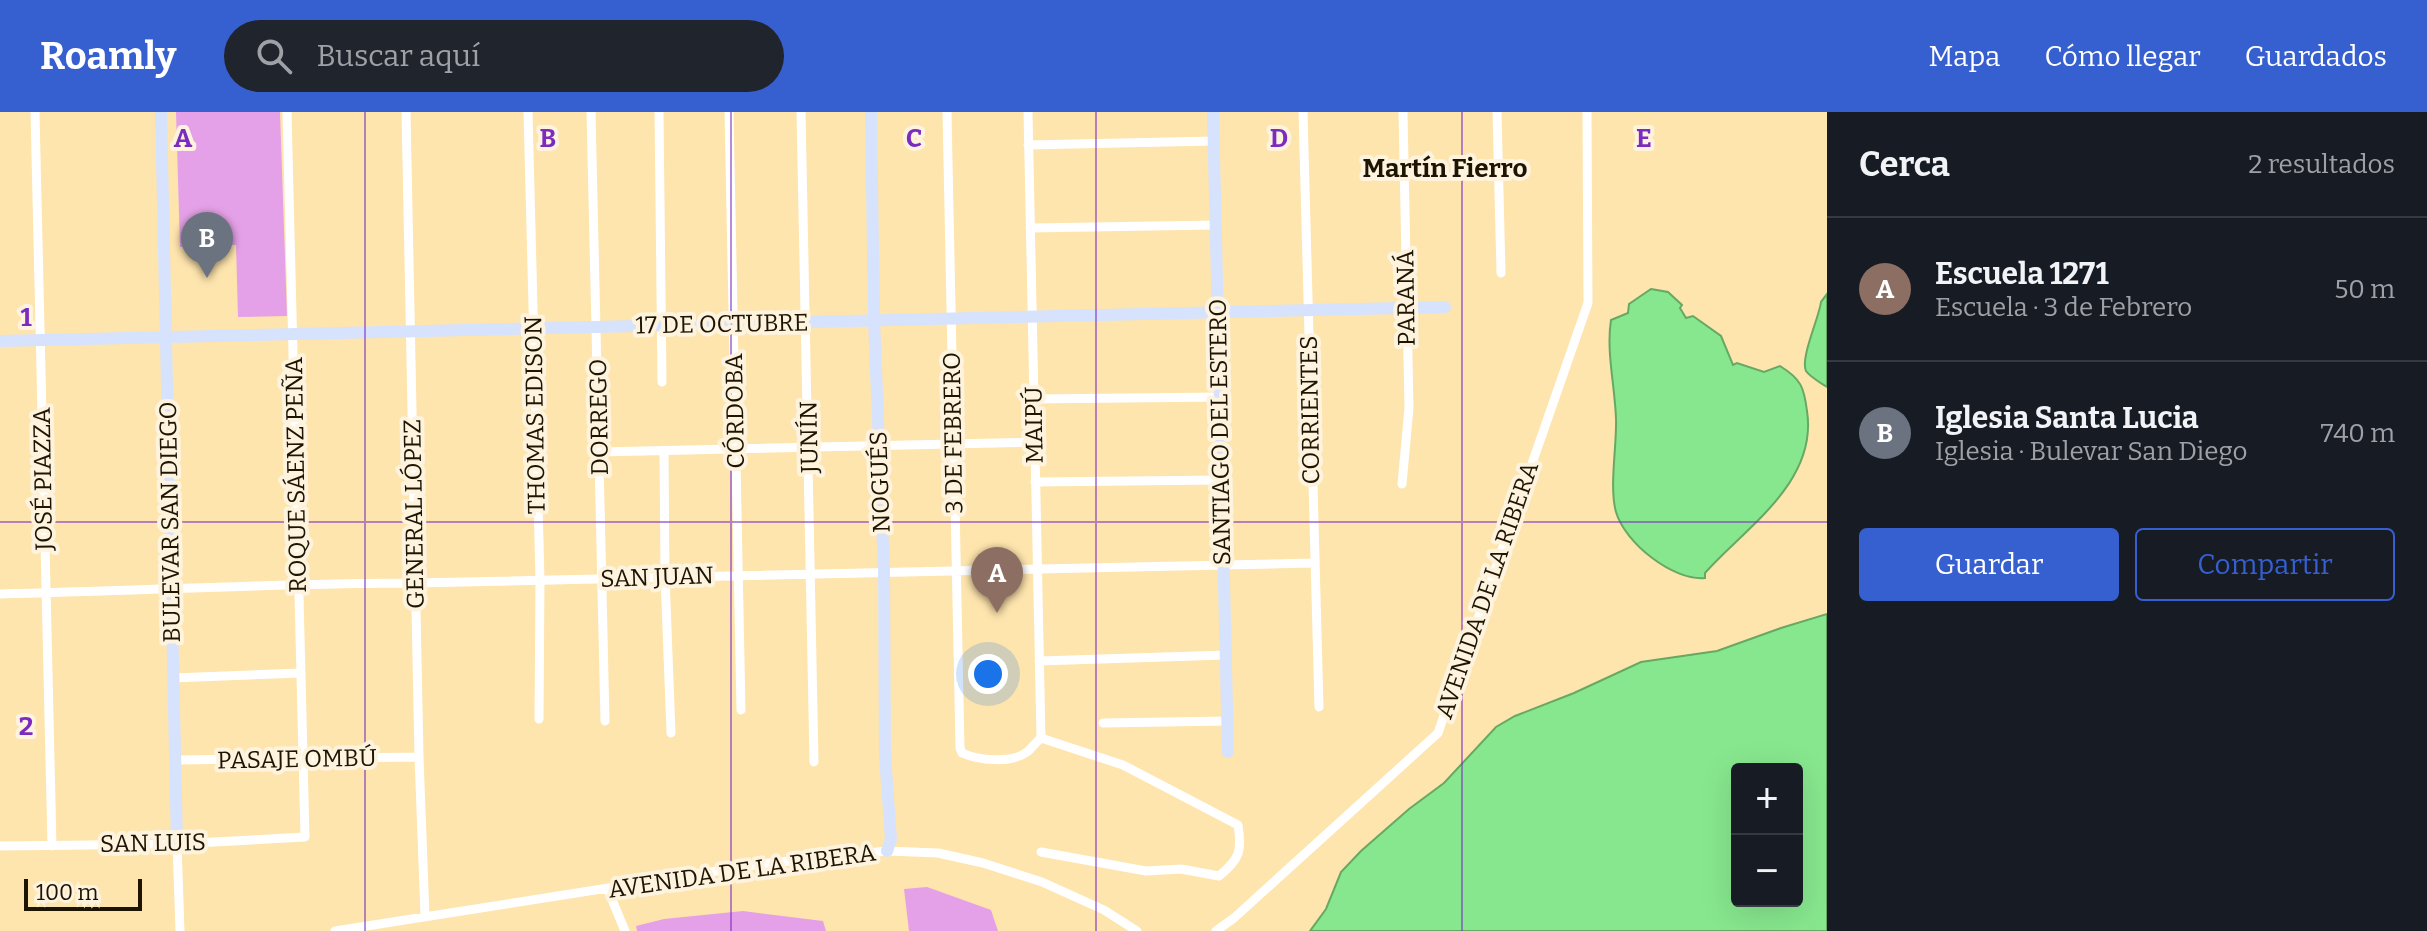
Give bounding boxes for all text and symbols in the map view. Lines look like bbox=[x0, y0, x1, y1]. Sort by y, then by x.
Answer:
search box bbox=[224, 20, 784, 92]
text: Roamly bbox=[40, 33, 176, 79]
icon: search bbox=[252, 34, 296, 78]
text: Buscar aquí bbox=[316, 38, 480, 74]
text: Mapa bbox=[1929, 40, 2000, 73]
text: Cómo llegar bbox=[2044, 40, 2201, 73]
text: Guardados bbox=[2245, 40, 2387, 73]
text: A bbox=[174, 123, 193, 154]
text: B bbox=[540, 123, 556, 154]
text: C bbox=[906, 123, 922, 154]
text: D bbox=[1270, 123, 1288, 154]
text: E bbox=[1636, 123, 1652, 154]
text: Cerca bbox=[1859, 144, 1950, 185]
text: 2 resultados bbox=[2248, 149, 2395, 180]
district label: Martín Fierro bbox=[1363, 153, 1527, 184]
pin: B bbox=[181, 212, 233, 278]
street label: PARANÁ bbox=[1390, 250, 1421, 346]
text: Escuela 1271 bbox=[1935, 256, 2109, 292]
text: A bbox=[1876, 274, 1894, 305]
text: 50 m bbox=[2334, 274, 2395, 305]
text: Escuela · 3 de Febrero bbox=[1935, 292, 2192, 323]
street label: SANTIAGO DEL ESTERO bbox=[1204, 298, 1236, 566]
text: 1 bbox=[20, 302, 32, 333]
street label: 17 DE OCTUBRE bbox=[635, 308, 809, 340]
street label: THOMAS EDISON bbox=[519, 316, 551, 514]
street label: CORRIENTES bbox=[1295, 335, 1325, 485]
street label: 3 DE FEBRERO bbox=[938, 352, 968, 514]
street label: CÓRDOBA bbox=[720, 353, 750, 469]
street label: ROQUE SÁENZ PEÑA bbox=[279, 357, 312, 593]
street label: DORREGO bbox=[584, 358, 614, 476]
street label: MAIPÚ bbox=[1018, 386, 1049, 464]
text: Iglesia Santa Lucia bbox=[1935, 400, 2199, 436]
street label: BULEVAR SAN DIEGO bbox=[154, 401, 186, 643]
street label: JUNÍN bbox=[793, 401, 824, 474]
street label: JOSÉ PIAZZA bbox=[27, 407, 58, 552]
text: B bbox=[1877, 418, 1893, 449]
text: 740 m bbox=[2320, 418, 2395, 449]
street label: GENERAL LÓPEZ bbox=[398, 419, 430, 609]
street label: NOGUÉS bbox=[863, 431, 896, 533]
text: Iglesia · Bulevar San Diego bbox=[1935, 436, 2248, 467]
street label: AVENIDA DE LA RIBERA bbox=[1430, 458, 1544, 722]
button: Guardar bbox=[1859, 528, 2119, 601]
button: Compartir bbox=[2135, 528, 2395, 601]
pin: A bbox=[971, 547, 1023, 613]
street label: SAN JUAN bbox=[600, 561, 714, 593]
your location bbox=[968, 654, 1008, 694]
text: 2 bbox=[19, 711, 33, 742]
street label: PASAJE OMBÚ bbox=[217, 743, 377, 774]
map controls bbox=[1731, 763, 1803, 907]
button: + bbox=[1731, 763, 1803, 835]
street label: SAN LUIS bbox=[100, 828, 206, 858]
button: − bbox=[1731, 835, 1803, 907]
street label: AVENIDA DE LA RIBERA bbox=[606, 838, 878, 904]
scale bar bbox=[24, 875, 142, 911]
text: 100 m bbox=[36, 879, 99, 906]

